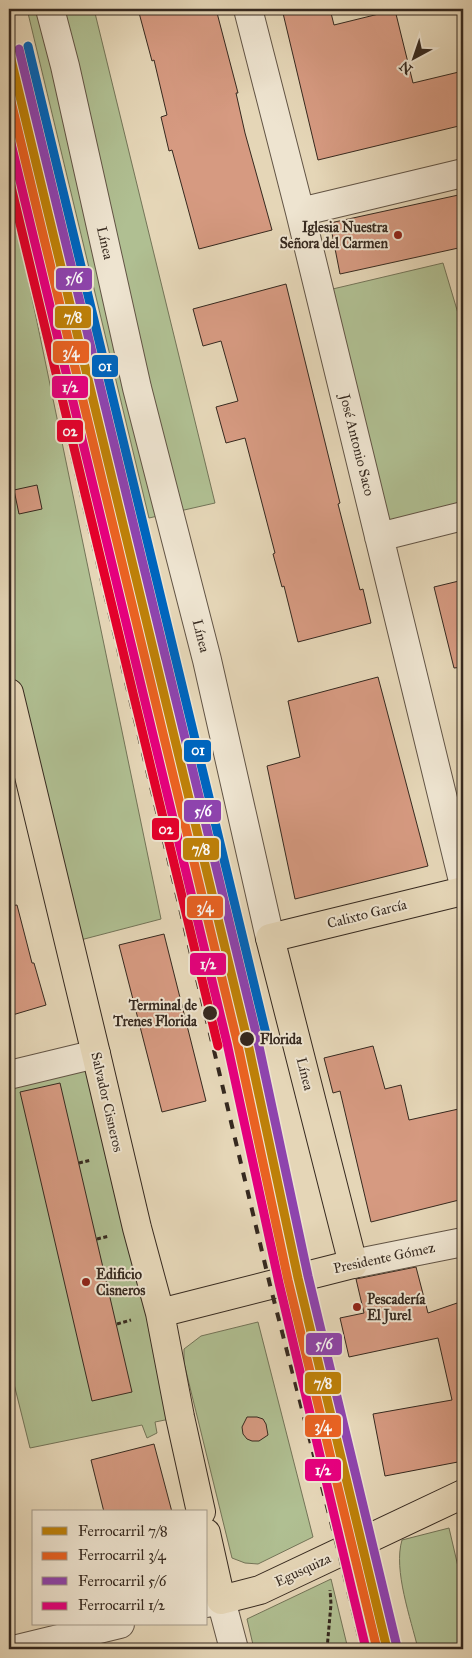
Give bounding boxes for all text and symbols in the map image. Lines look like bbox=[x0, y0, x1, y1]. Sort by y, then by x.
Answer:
north arrow bbox=[390, 32, 440, 82]
text: N bbox=[396, 57, 416, 78]
place label: Iglesia Nuestra Señora del Carmen bbox=[280, 219, 389, 252]
street label: Línea bbox=[93, 225, 117, 261]
marker: Iglesia Nuestra Señora del Carmen bbox=[392, 229, 404, 241]
line badge: 5/6 bbox=[55, 267, 93, 291]
text: 5/6 bbox=[65, 270, 83, 287]
line badge: 7/8 bbox=[54, 305, 92, 329]
text: 7/8 bbox=[64, 309, 82, 326]
line badge: 3/4 bbox=[52, 340, 90, 364]
text: 3/4 bbox=[63, 344, 81, 362]
line badge: 01 bbox=[91, 354, 119, 378]
text: 01 bbox=[98, 358, 112, 375]
line badge: 1/2 bbox=[51, 375, 89, 399]
text: 1/2 bbox=[62, 379, 79, 396]
street label: José Antonio Saco bbox=[335, 390, 378, 498]
line badge: 02 bbox=[56, 419, 84, 443]
text: 02 bbox=[62, 423, 79, 440]
street label: Línea bbox=[189, 618, 213, 654]
line badge: 01 bbox=[183, 739, 212, 763]
text: 01 bbox=[191, 742, 205, 759]
line badge: 5/6 bbox=[183, 799, 222, 823]
text: 5/6 bbox=[194, 803, 212, 820]
line badge: 02 bbox=[151, 817, 180, 841]
text: 02 bbox=[158, 821, 175, 838]
line badge: 7/8 bbox=[182, 837, 220, 861]
text: 7/8 bbox=[192, 841, 210, 858]
line badge: 3/4 bbox=[186, 895, 224, 919]
street label: Calixto García bbox=[325, 896, 409, 932]
text: 3/4 bbox=[197, 899, 215, 917]
line badge: 1/2 bbox=[189, 952, 227, 976]
text: 1/2 bbox=[200, 956, 217, 973]
place label: Terminal de Trenes Florida bbox=[112, 997, 198, 1030]
marker: Terminal de Trenes Florida bbox=[201, 1004, 219, 1022]
marker: Florida bbox=[238, 1030, 256, 1048]
place label: Florida bbox=[260, 1031, 303, 1048]
street label: Salvador Cisneros bbox=[87, 1050, 127, 1154]
street label: Línea bbox=[293, 1056, 317, 1092]
street label: Presidente Gómez bbox=[332, 1239, 437, 1277]
place label: Edificio Cisneros bbox=[96, 1266, 145, 1299]
marker: Edificio Cisneros bbox=[80, 1276, 92, 1288]
place label: Pescadería El Jurel bbox=[367, 1291, 426, 1325]
marker: Pescadería El Jurel bbox=[351, 1301, 363, 1313]
line badge: 5/6 bbox=[305, 1332, 343, 1356]
text: 5/6 bbox=[315, 1336, 333, 1353]
line badge: 7/8 bbox=[304, 1371, 342, 1395]
text: 7/8 bbox=[314, 1375, 332, 1392]
line badge: 3/4 bbox=[304, 1414, 342, 1438]
text: 3/4 bbox=[315, 1418, 333, 1436]
line badge: 1/2 bbox=[304, 1458, 342, 1482]
text: 1/2 bbox=[315, 1462, 332, 1479]
legend bbox=[32, 1510, 208, 1626]
text: Ferrocarril 7/8 bbox=[78, 1522, 168, 1540]
text: Ferrocarril 3/4 bbox=[78, 1546, 167, 1564]
street label: Egusquiza bbox=[272, 1550, 334, 1591]
text: Ferrocarril 5/6 bbox=[78, 1572, 168, 1590]
text: Ferrocarril 1/2 bbox=[78, 1596, 166, 1614]

